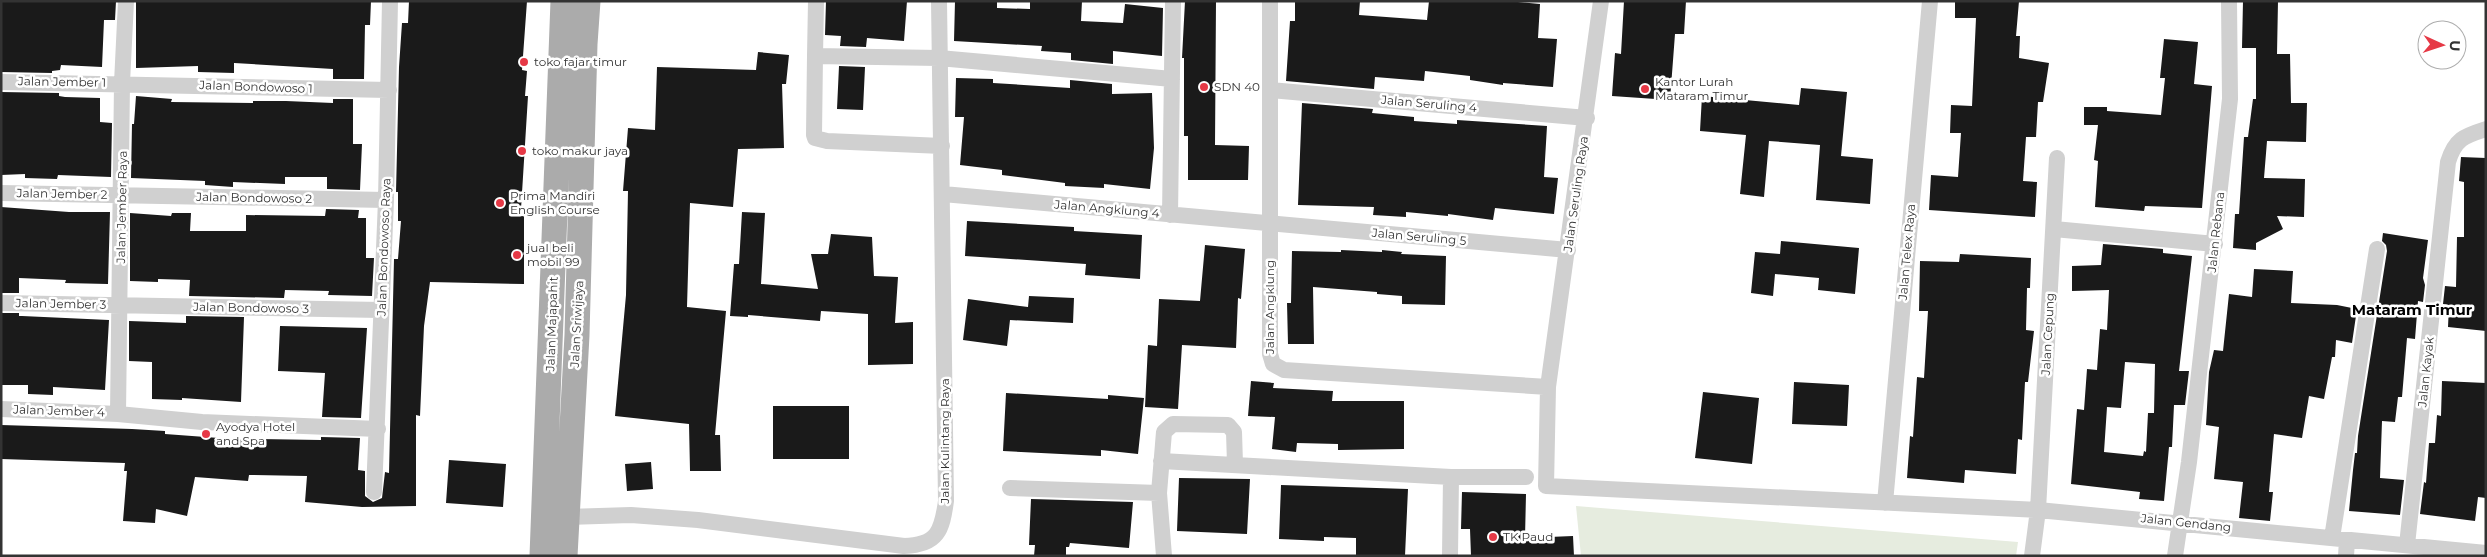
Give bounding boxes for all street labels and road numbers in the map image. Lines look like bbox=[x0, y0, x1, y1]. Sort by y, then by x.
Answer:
street label: Jalan Jember 1 bbox=[17, 73, 106, 90]
street label: Jalan Bondowoso 1 bbox=[198, 77, 313, 96]
street label: Jalan Seruling 4 bbox=[1380, 92, 1478, 115]
street label: Jalan Seruling Raya bbox=[1560, 135, 1591, 254]
street label: Jalan Jember Raya bbox=[113, 150, 130, 265]
street label: Jalan Bondowoso Raya bbox=[374, 178, 393, 317]
street label: Jalan Jember 2 bbox=[15, 185, 108, 202]
street label: Jalan Bondowoso 2 bbox=[195, 189, 312, 206]
street label: Jalan Rebana bbox=[2204, 191, 2227, 274]
street label: Jalan Angklung 4 bbox=[1053, 196, 1160, 221]
street label: Jalan Telex Raya bbox=[1895, 203, 1918, 302]
street label: Jalan Seruling 5 bbox=[1370, 225, 1467, 248]
street label: Jalan Angklung bbox=[1262, 260, 1277, 355]
street label: Jalan Majapahit bbox=[542, 276, 561, 373]
street label: Jalan Sriwijaya bbox=[567, 280, 586, 369]
street label: Jalan Cepung bbox=[2038, 292, 2057, 377]
street label: Jalan Jember 3 bbox=[15, 295, 107, 312]
street label: Jalan Bondowoso 3 bbox=[192, 299, 309, 316]
street label: Jalan Kayak bbox=[2414, 335, 2437, 409]
street label: Jalan Kulintang Raya bbox=[937, 378, 952, 505]
street label: Jalan Jember 4 bbox=[12, 401, 105, 420]
street label: Jalan Gendang bbox=[2139, 510, 2232, 535]

